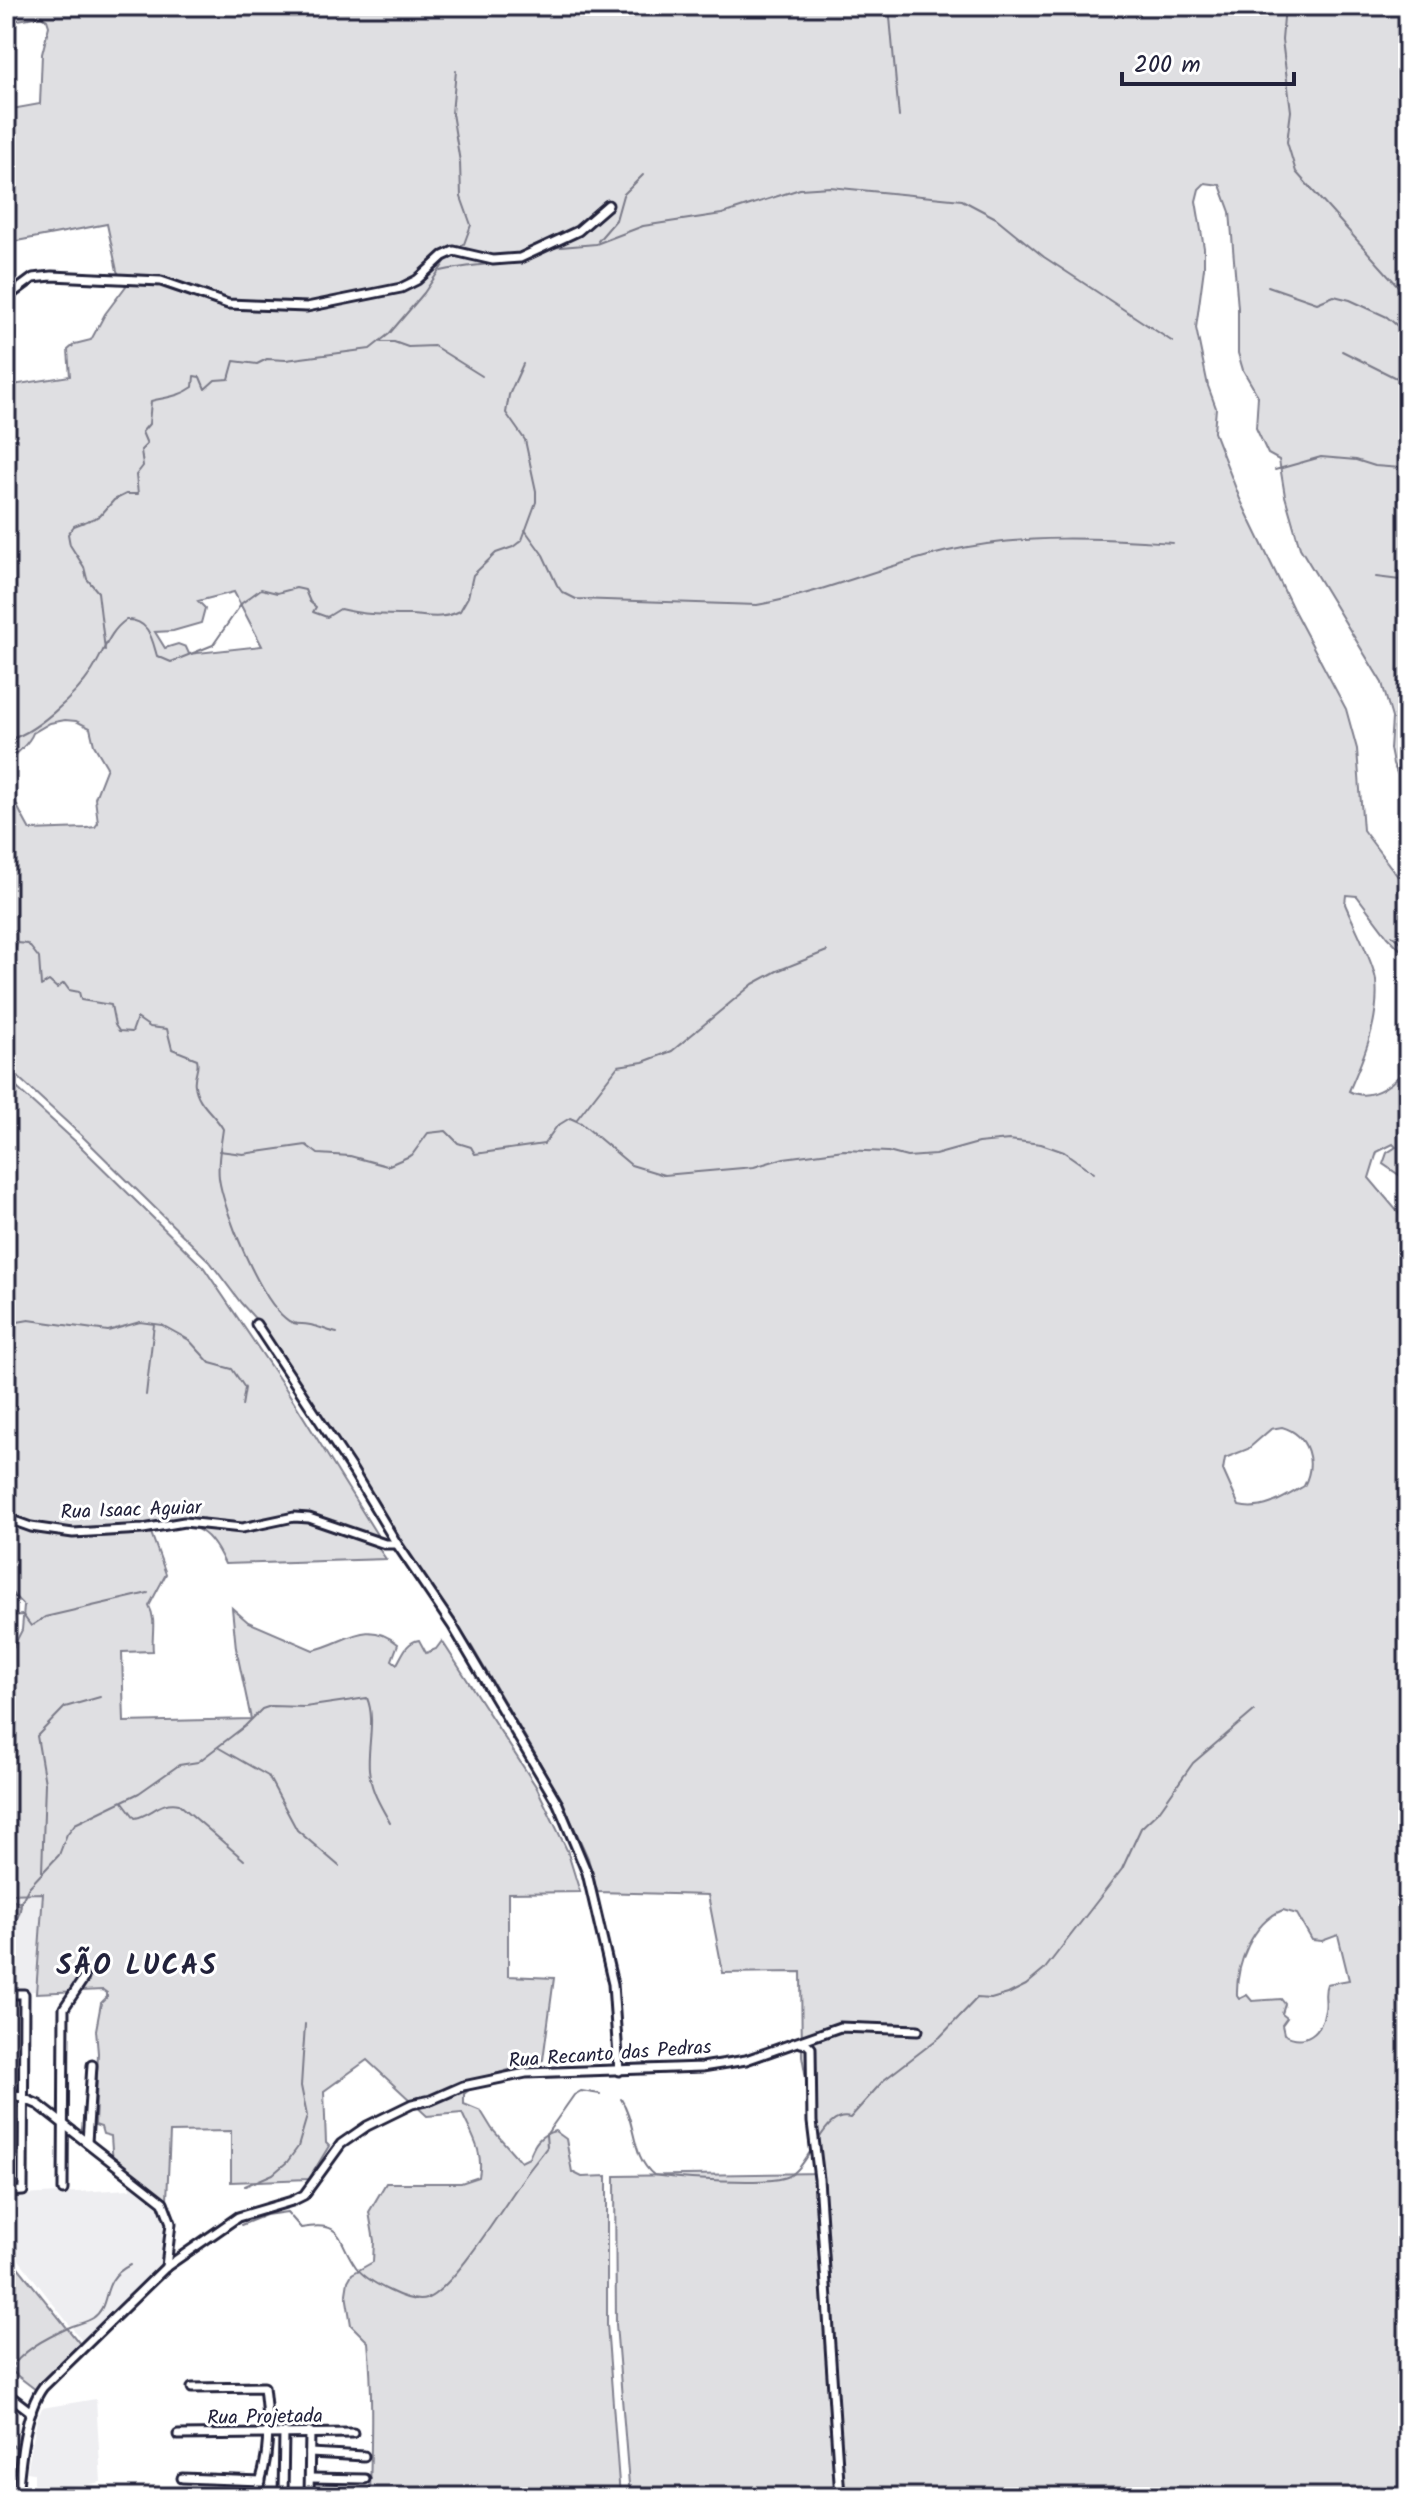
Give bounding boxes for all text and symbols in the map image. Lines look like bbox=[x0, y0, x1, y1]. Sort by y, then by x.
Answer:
scale bar bbox=[1122, 36, 1294, 86]
text: 200 m bbox=[1134, 46, 1201, 85]
street label: Rua Isaac Aguiar bbox=[60, 1492, 203, 1529]
district label: SÃO LUCAS bbox=[56, 1944, 218, 1989]
street label: Rua Recanto das Pedras bbox=[507, 2032, 713, 2078]
street label: Rua Projetada bbox=[207, 2401, 323, 2435]

